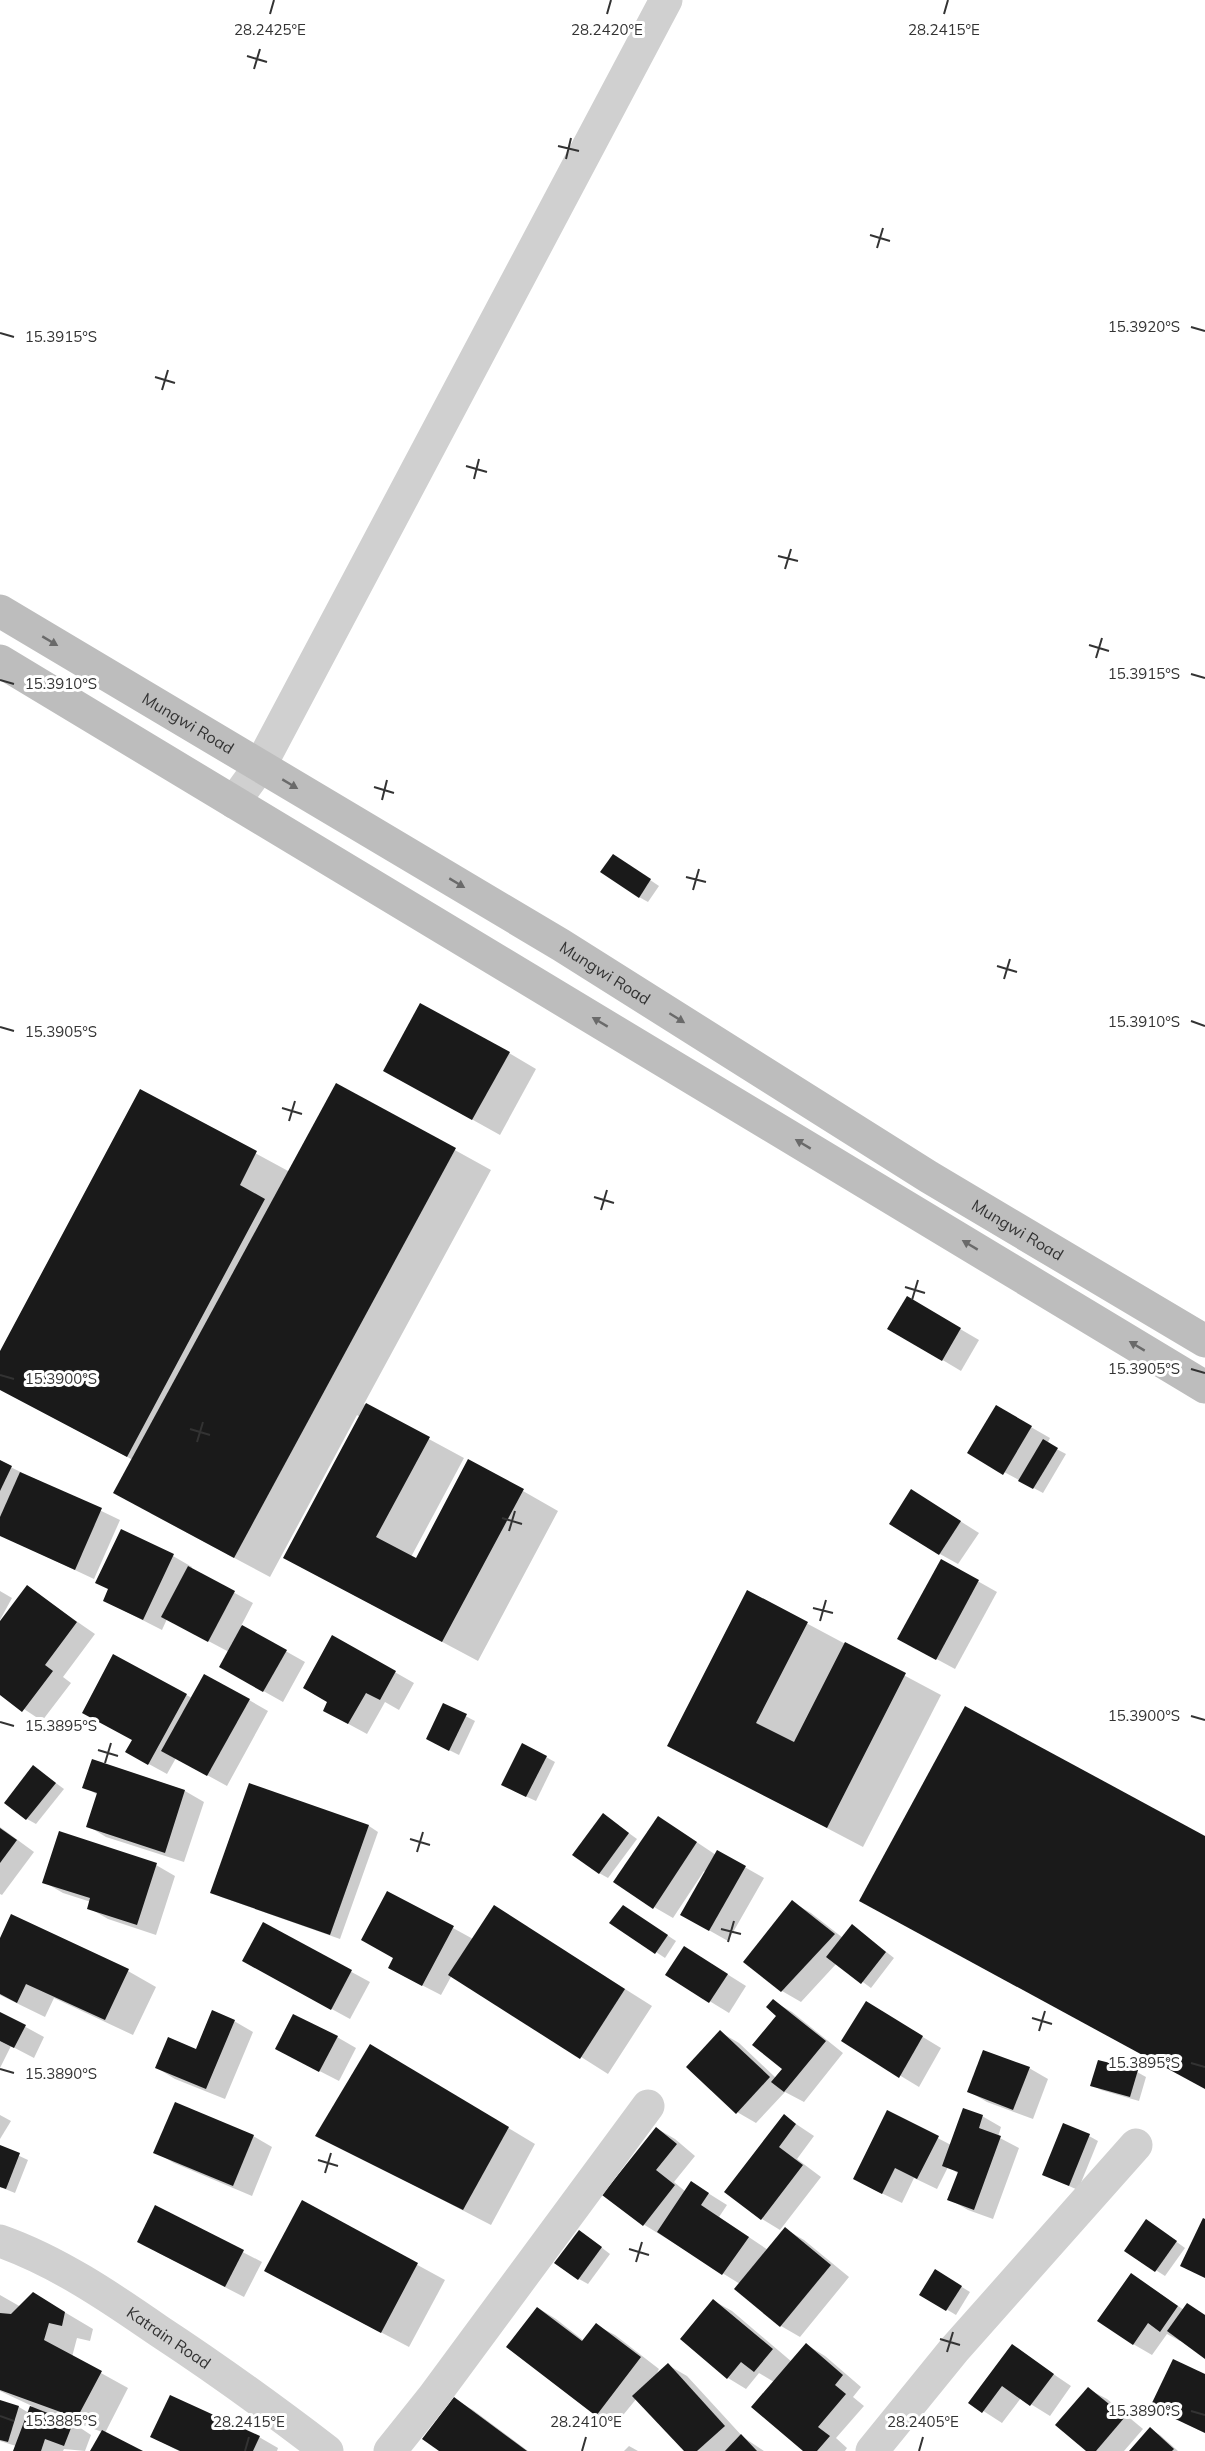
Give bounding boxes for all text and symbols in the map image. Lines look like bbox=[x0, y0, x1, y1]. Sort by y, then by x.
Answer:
text: 28.2425°E bbox=[234, 20, 306, 39]
text: 28.2420°E bbox=[571, 20, 643, 39]
text: 28.2415°E bbox=[908, 20, 980, 39]
text: 15.3920°S bbox=[1108, 317, 1180, 336]
text: 15.3915°S bbox=[25, 327, 97, 346]
one-way arrow bbox=[42, 635, 58, 646]
text: 15.3915°S bbox=[1108, 664, 1180, 683]
text: 15.3910°S bbox=[25, 674, 97, 693]
street label: Mungwi Road bbox=[139, 688, 238, 758]
one-way arrow bbox=[282, 779, 299, 789]
one-way arrow bbox=[449, 878, 465, 889]
street label: Mungwi Road bbox=[556, 937, 654, 1009]
text: 15.3910°S bbox=[1108, 1012, 1180, 1031]
one-way arrow bbox=[669, 1013, 685, 1024]
one-way arrow bbox=[591, 1017, 608, 1027]
text: 15.3905°S bbox=[25, 1022, 97, 1041]
one-way arrow bbox=[794, 1139, 811, 1149]
street label: Mungwi Road bbox=[968, 1195, 1067, 1265]
one-way arrow bbox=[962, 1239, 978, 1250]
one-way arrow bbox=[1129, 1340, 1145, 1351]
text: 15.3905°S bbox=[1108, 1359, 1180, 1378]
text: 15.3900°S bbox=[25, 1369, 97, 1388]
text: 15.3900°S bbox=[1108, 1706, 1180, 1725]
text: 15.3895°S bbox=[25, 1716, 97, 1735]
text: 15.3895°S bbox=[1108, 2053, 1180, 2072]
text: 15.3890°S bbox=[25, 2064, 97, 2083]
street label: Katrain Road bbox=[123, 2302, 215, 2373]
text: 15.3890°S bbox=[1108, 2401, 1180, 2420]
text: 15.3885°S bbox=[25, 2411, 97, 2430]
text: 28.2415°E bbox=[213, 2412, 285, 2431]
text: 28.2410°E bbox=[550, 2412, 622, 2431]
text: 28.2405°E bbox=[887, 2412, 959, 2431]

